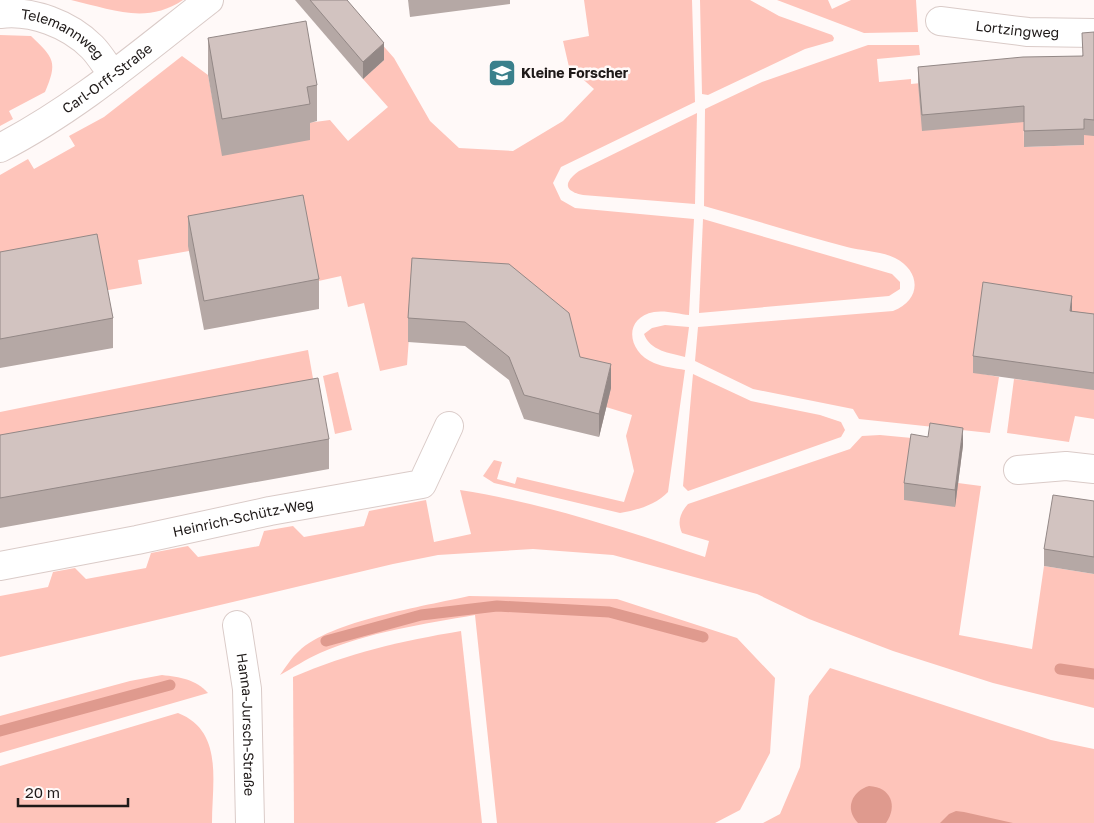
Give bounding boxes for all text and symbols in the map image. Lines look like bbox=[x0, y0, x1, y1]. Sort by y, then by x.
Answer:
street label: Telemannweg bbox=[20, 5, 108, 63]
street label: Lortzingweg bbox=[975, 17, 1059, 40]
street label: Carl-Orff-Straße bbox=[59, 39, 155, 117]
school or university icon: Kleine Forscher bbox=[487, 58, 517, 88]
place label: Kleine Forscher bbox=[521, 64, 629, 81]
street label: Heinrich-Schütz-Weg bbox=[171, 494, 315, 540]
street label: Hanna-Jursch-Straße bbox=[233, 651, 258, 796]
scale bar bbox=[18, 776, 128, 808]
text: 20 m bbox=[25, 783, 60, 801]

